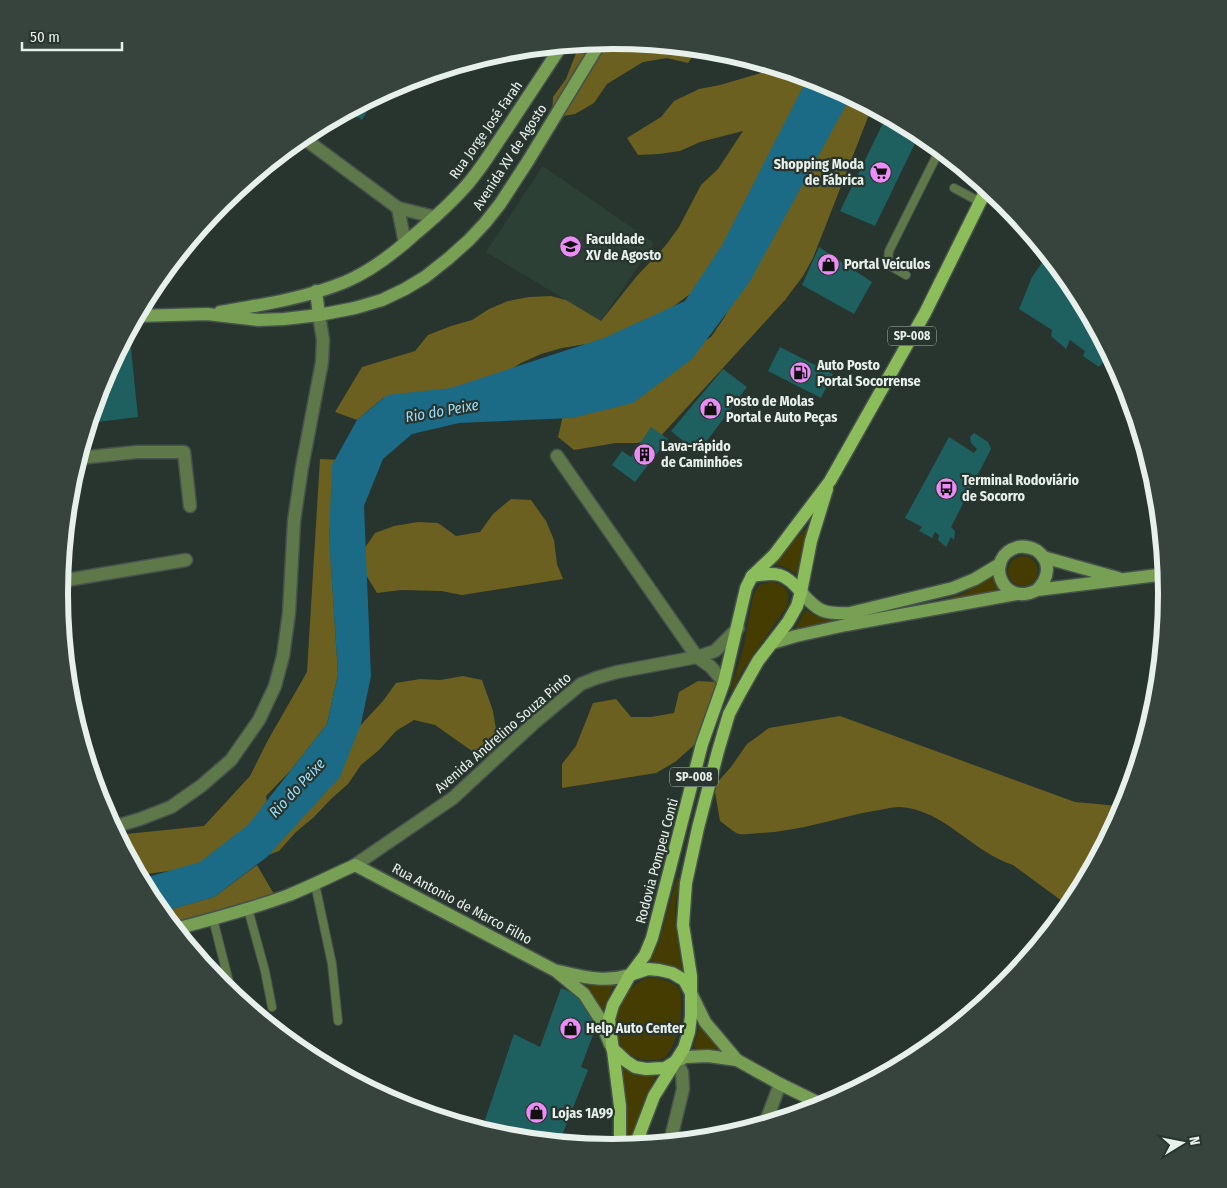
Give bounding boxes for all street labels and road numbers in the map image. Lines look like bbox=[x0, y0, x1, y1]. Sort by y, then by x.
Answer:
street label: Rua Jorge José Farah bbox=[446, 78, 526, 182]
street label: Avenida XV de Agosto bbox=[469, 101, 551, 213]
road number: SP-008 bbox=[888, 326, 936, 346]
street label: Avenida Andrelino Souza Pinto bbox=[431, 669, 575, 797]
road number: SP-008 bbox=[670, 768, 718, 786]
street label: Rodovia Pompeu Conti bbox=[632, 796, 682, 926]
street label: Rua Antonio de Marco Filho bbox=[389, 860, 535, 948]

